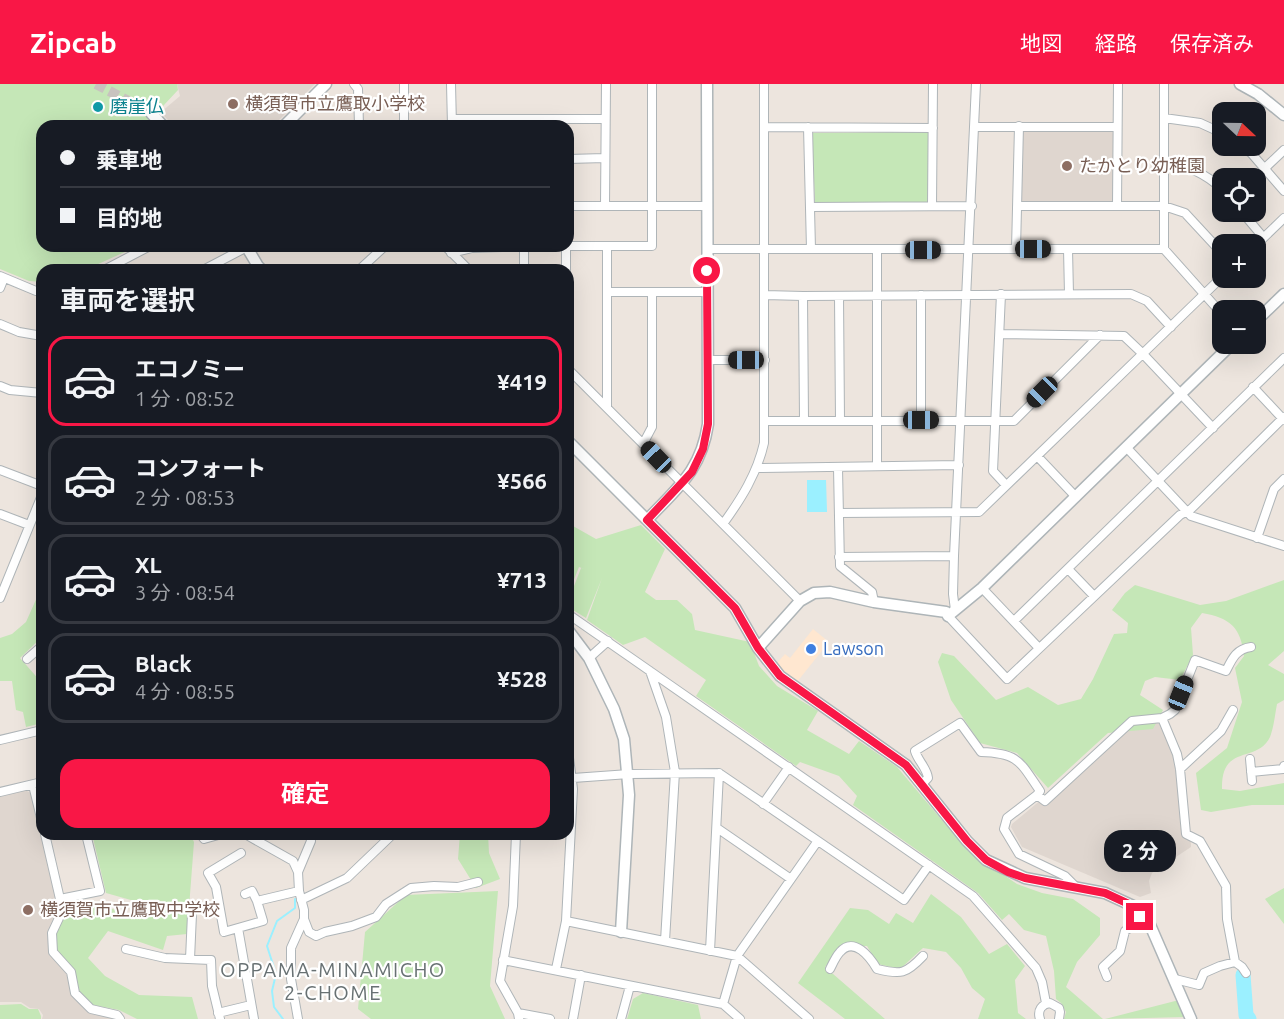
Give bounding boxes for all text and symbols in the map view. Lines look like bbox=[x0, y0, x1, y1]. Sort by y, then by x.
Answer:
text: Zipcab bbox=[30, 27, 117, 58]
text: 地図 bbox=[1020, 31, 1062, 55]
text: 経路 bbox=[1095, 31, 1137, 55]
text: 保存済み bbox=[1170, 31, 1254, 55]
place label: 横須賀市立鷹取小学校 bbox=[245, 93, 425, 113]
place label: 磨崖仏 bbox=[110, 96, 164, 116]
marker: 横須賀市立鷹取小学校 bbox=[226, 97, 240, 111]
marker: 磨崖仏 bbox=[91, 100, 105, 114]
north arrow bbox=[1212, 102, 1266, 156]
map controls bbox=[1212, 102, 1266, 354]
text: 乗車地 bbox=[96, 147, 162, 172]
place label: たかとり幼稚園 bbox=[1079, 155, 1205, 175]
marker: たかとり幼稚園 bbox=[1060, 159, 1074, 173]
button: locate bbox=[1212, 168, 1266, 222]
text: 目的地 bbox=[96, 205, 162, 230]
button: + bbox=[1212, 234, 1266, 288]
car bbox=[1015, 240, 1051, 258]
car bbox=[905, 241, 941, 259]
route start bbox=[693, 257, 720, 284]
text: 車両を選択 bbox=[60, 285, 195, 315]
button: − bbox=[1212, 300, 1266, 354]
car bbox=[728, 351, 764, 369]
icon: car bbox=[63, 354, 117, 408]
text: エコノミー bbox=[135, 356, 245, 381]
text: ¥419 bbox=[497, 369, 547, 394]
car bbox=[1023, 373, 1061, 411]
text: 1 分 · 08:52 bbox=[135, 387, 235, 410]
car bbox=[903, 411, 939, 429]
car bbox=[637, 438, 675, 476]
icon: car bbox=[63, 453, 117, 507]
text: コンフォート bbox=[135, 455, 266, 480]
text: ¥566 bbox=[497, 468, 547, 493]
text: 2 分 · 08:53 bbox=[135, 486, 235, 509]
icon: car bbox=[63, 552, 117, 606]
text: XL bbox=[135, 552, 162, 577]
text: ¥713 bbox=[497, 567, 547, 592]
text: 3 分 · 08:54 bbox=[135, 581, 235, 604]
place label: Lawson bbox=[823, 638, 884, 658]
marker: Lawson bbox=[804, 642, 818, 656]
icon: car bbox=[63, 651, 117, 705]
text: Black bbox=[135, 651, 192, 676]
text: ¥528 bbox=[497, 666, 547, 691]
car bbox=[1166, 673, 1196, 713]
text: 4 分 · 08:55 bbox=[135, 680, 235, 703]
button: 確定 bbox=[60, 759, 550, 828]
callout: 2 分 bbox=[1104, 830, 1176, 872]
text: 2 分 bbox=[1122, 839, 1158, 862]
place label: 横須賀市立鷹取中学校 bbox=[40, 899, 220, 919]
marker: 横須賀市立鷹取中学校 bbox=[21, 903, 35, 917]
route end bbox=[1126, 903, 1153, 930]
district label: OPPAMA-MINAMICHO 2-CHOME bbox=[220, 958, 446, 1004]

